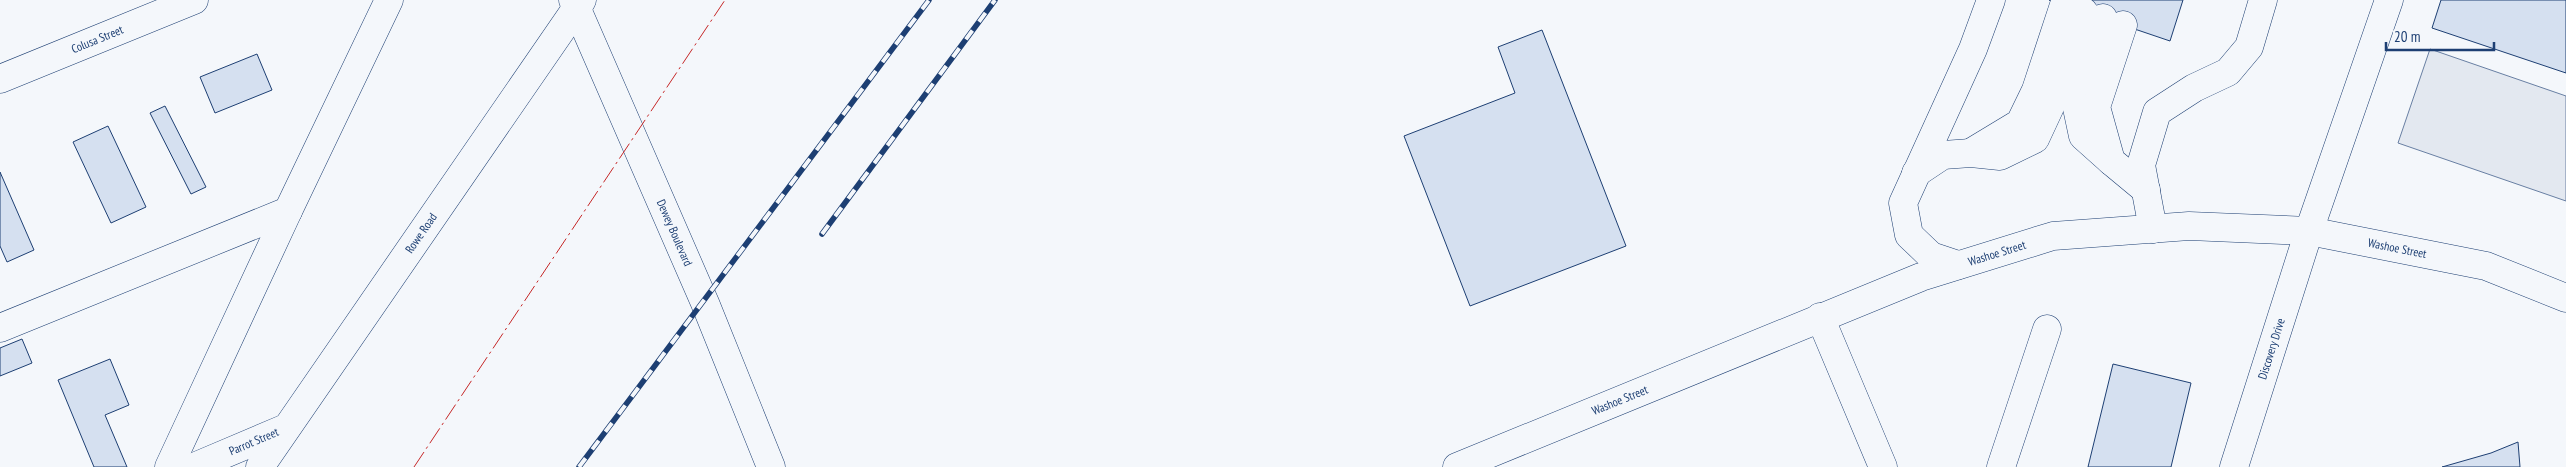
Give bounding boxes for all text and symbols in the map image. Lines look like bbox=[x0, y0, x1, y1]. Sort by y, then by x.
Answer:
scale bar bbox=[2386, 20, 2494, 52]
street label: Colusa Street bbox=[69, 21, 126, 56]
text: 20 m bbox=[2394, 27, 2420, 46]
street label: Dewey Boulevard bbox=[654, 197, 696, 268]
street label: Rowe Road bbox=[402, 210, 440, 256]
street label: Washoe Street bbox=[2367, 235, 2429, 261]
street label: Washoe Street bbox=[1966, 237, 2028, 269]
street label: Discovery Drive bbox=[2254, 316, 2288, 381]
street label: Washoe Street bbox=[1589, 381, 1651, 418]
street label: Parrot Street bbox=[227, 424, 281, 458]

